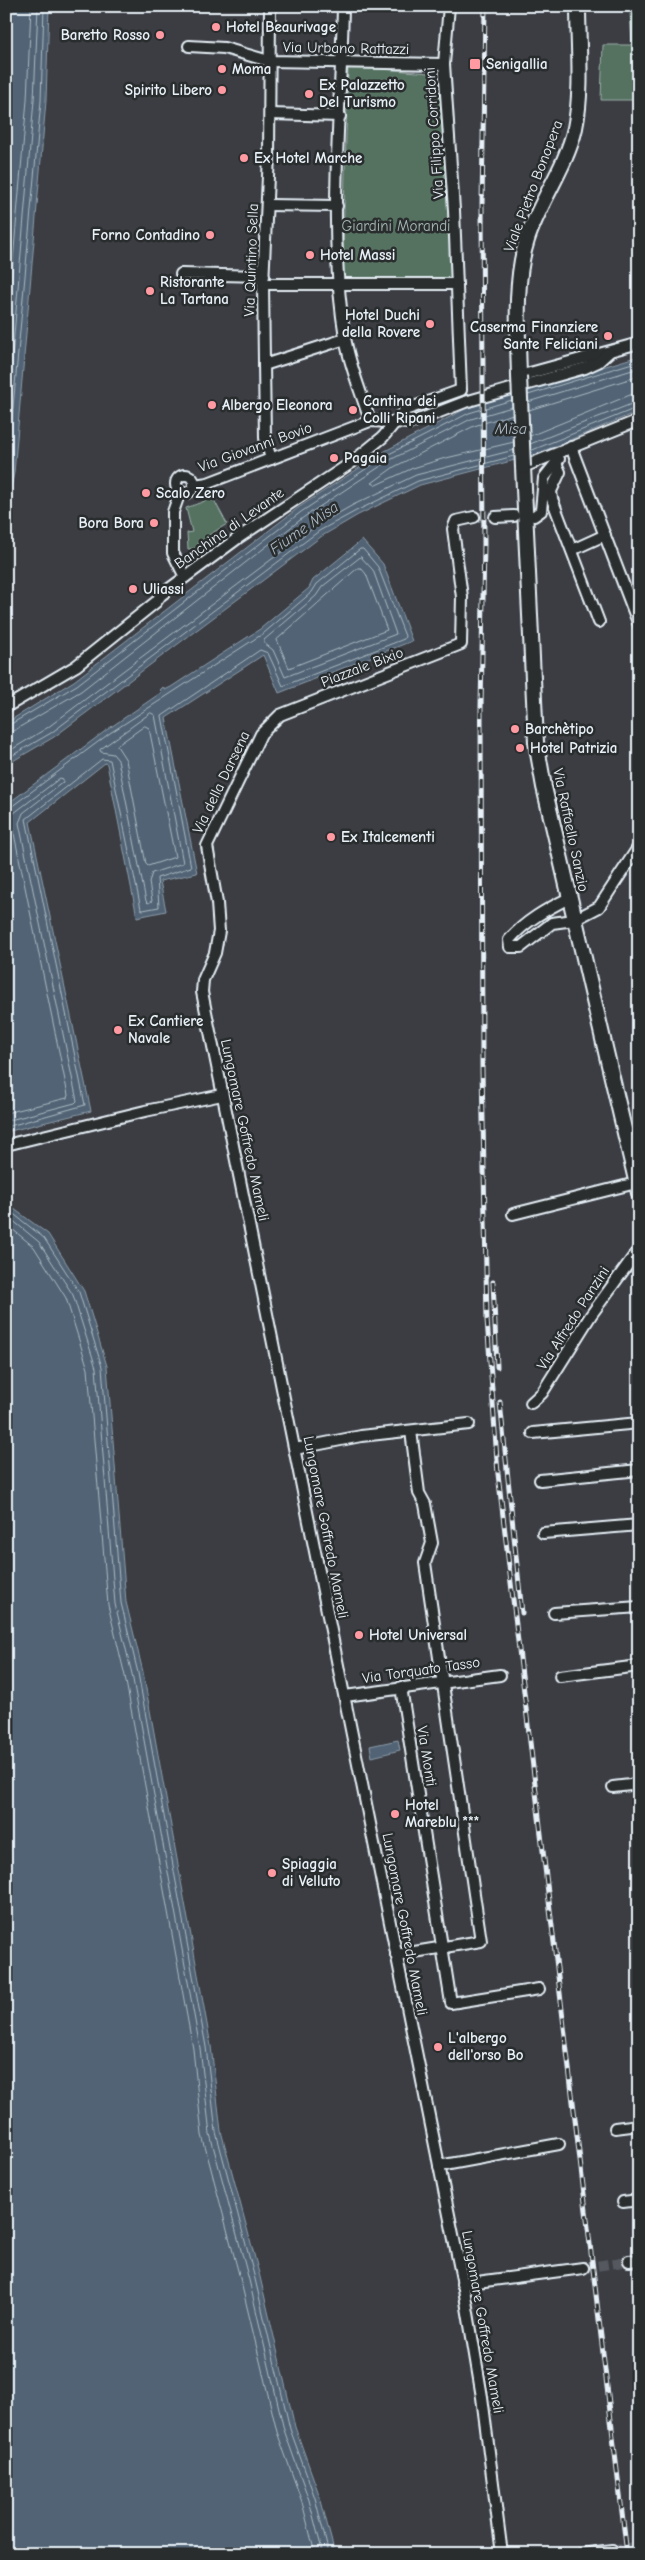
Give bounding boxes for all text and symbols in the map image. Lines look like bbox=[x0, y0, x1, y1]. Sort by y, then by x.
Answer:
place label: Hotel Beaurivage bbox=[226, 18, 336, 36]
marker: Hotel Beaurivage bbox=[210, 21, 222, 33]
place label: Baretto Rosso bbox=[61, 26, 150, 44]
marker: Baretto Rosso bbox=[154, 29, 166, 41]
street label: Via Urbano Rattazzi bbox=[283, 38, 409, 58]
place label: Senigallia bbox=[486, 55, 548, 73]
marker: Senigallia bbox=[468, 57, 482, 71]
place label: Moma bbox=[232, 60, 271, 78]
marker: Moma bbox=[216, 63, 228, 75]
street label: Via Filippo Corridoni bbox=[420, 67, 448, 199]
place label: Ex Palazzetto Del Turismo bbox=[319, 76, 405, 111]
place label: Spirito Libero bbox=[125, 81, 212, 99]
marker: Spirito Libero bbox=[216, 84, 228, 96]
marker: Ex Palazzetto Del Turismo bbox=[303, 88, 315, 100]
street label: Viale Pietro Bonopera bbox=[500, 118, 566, 254]
place label: Ex Hotel Marche bbox=[254, 149, 362, 167]
marker: Ex Hotel Marche bbox=[238, 152, 250, 164]
street label: Via Quintino Sella bbox=[240, 203, 262, 317]
park label: Giardini Morandi bbox=[341, 217, 451, 235]
place label: Forno Contadino bbox=[92, 226, 200, 244]
marker: Forno Contadino bbox=[204, 229, 216, 241]
place label: Hotel Massi bbox=[320, 246, 395, 264]
marker: Hotel Massi bbox=[304, 249, 316, 261]
place label: Ristorante La Tartana bbox=[160, 273, 229, 308]
marker: Ristorante La Tartana bbox=[144, 285, 156, 297]
place label: Hotel Duchi della Rovere bbox=[342, 306, 420, 341]
marker: Hotel Duchi della Rovere bbox=[424, 318, 436, 330]
place label: Caserma Finanziere Sante Feliciani bbox=[470, 318, 598, 353]
marker: Caserma Finanziere Sante Feliciani bbox=[602, 330, 614, 342]
place label: Cantina dei Colli Ripani bbox=[363, 392, 436, 427]
place label: Albergo Eleonora bbox=[222, 396, 333, 414]
marker: Albergo Eleonora bbox=[206, 399, 218, 411]
marker: Cantina dei Colli Ripani bbox=[347, 404, 359, 416]
street label: Via Giovanni Bovio bbox=[196, 418, 314, 476]
water label: Misa bbox=[494, 420, 527, 438]
place label: Pagaia bbox=[344, 449, 387, 467]
marker: Pagaia bbox=[328, 452, 340, 464]
street label: Banchina di Levante bbox=[171, 483, 288, 573]
place label: Scalo Zero bbox=[156, 484, 225, 502]
marker: Scalo Zero bbox=[140, 487, 152, 499]
water label: Fiume Misa bbox=[266, 498, 342, 558]
place label: Bora Bora bbox=[78, 514, 144, 532]
marker: Bora Bora bbox=[148, 517, 160, 529]
place label: Uliassi bbox=[143, 580, 184, 598]
marker: Uliassi bbox=[127, 583, 139, 595]
street label: Piazzale Bixio bbox=[318, 643, 406, 691]
place label: Barchètipo bbox=[525, 720, 594, 738]
marker: Barchètipo bbox=[509, 723, 521, 735]
street label: Via della Darsena bbox=[188, 728, 254, 836]
place label: Hotel Patrizia bbox=[530, 739, 617, 757]
marker: Hotel Patrizia bbox=[514, 742, 526, 754]
street label: Via Raffaello Sanzio bbox=[549, 767, 593, 893]
place label: Ex Italcementi bbox=[341, 828, 435, 846]
marker: Ex Italcementi bbox=[325, 831, 337, 843]
place label: Ex Cantiere Navale bbox=[128, 1012, 203, 1047]
marker: Ex Cantiere Navale bbox=[112, 1024, 124, 1036]
street label: Lungomare Goffredo Mameli bbox=[217, 1037, 273, 1223]
street label: Via Alfredo Panzini bbox=[533, 1263, 613, 1373]
street label: Lungomare Goffredo Mameli bbox=[299, 1434, 353, 1620]
place label: Hotel Universal bbox=[369, 1626, 467, 1644]
marker: Hotel Universal bbox=[353, 1629, 365, 1641]
street label: Via Torquato Tasso bbox=[361, 1653, 481, 1687]
street label: Via Monti bbox=[413, 1725, 441, 1787]
place label: Hotel Mareblu *** bbox=[405, 1796, 480, 1831]
marker: Hotel Mareblu *** bbox=[389, 1808, 401, 1820]
street label: Lungomare Goffredo Mameli bbox=[378, 1831, 432, 2017]
place label: Spiaggia di Velluto bbox=[282, 1855, 341, 1890]
marker: Spiaggia di Velluto bbox=[266, 1867, 278, 1879]
place label: L'albergo dell'orso Bo bbox=[448, 2029, 524, 2064]
marker: L'albergo dell'orso Bo bbox=[432, 2041, 444, 2053]
street label: Lungomare Goffredo Mameli bbox=[458, 2229, 508, 2415]

